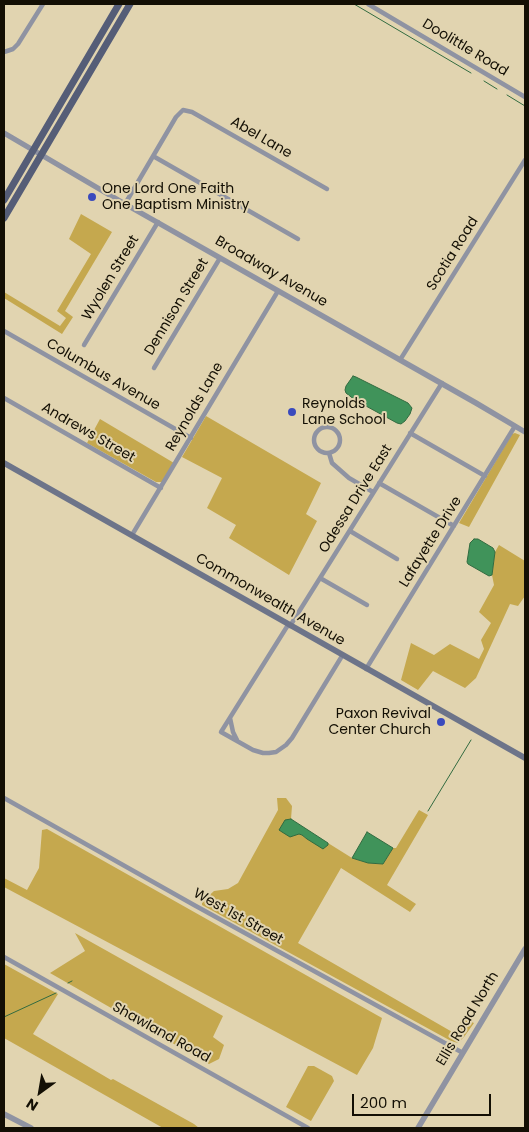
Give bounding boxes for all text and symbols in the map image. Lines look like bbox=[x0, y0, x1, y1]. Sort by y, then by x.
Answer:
street label: Doolittle Road bbox=[419, 16, 511, 80]
street label: Abel Lane bbox=[227, 114, 295, 162]
place label: One Lord One Faith One Baptism Ministry bbox=[102, 181, 249, 213]
marker: One Lord One Faith One Baptism Ministry bbox=[86, 191, 98, 203]
street label: Scotia Road bbox=[424, 214, 482, 294]
street label: Wyolen Street bbox=[79, 232, 143, 324]
street label: Broadway Avenue bbox=[212, 233, 330, 311]
street label: Dennison Street bbox=[141, 256, 213, 358]
street label: Columbus Avenue bbox=[43, 336, 163, 414]
street label: Reynolds Lane bbox=[163, 359, 227, 455]
place label: Reynolds Lane School bbox=[302, 396, 386, 428]
street label: Andrews Street bbox=[38, 399, 138, 467]
marker: Reynolds Lane School bbox=[286, 406, 298, 418]
street label: Odessa Drive East bbox=[316, 442, 396, 556]
street label: Lafayette Drive bbox=[396, 494, 466, 590]
street label: Commonwealth Avenue bbox=[192, 550, 348, 650]
place label: Paxon Revival Center Church bbox=[328, 706, 431, 739]
marker: Paxon Revival Center Church bbox=[435, 716, 447, 728]
street label: West 1st Street bbox=[190, 885, 286, 949]
street label: Ellis Road North bbox=[433, 969, 503, 1069]
street label: Shawland Road bbox=[109, 999, 213, 1067]
north arrow bbox=[15, 1067, 65, 1117]
scale bar bbox=[354, 1084, 493, 1116]
text: 200 m bbox=[360, 1092, 407, 1113]
text: N bbox=[22, 1093, 42, 1116]

